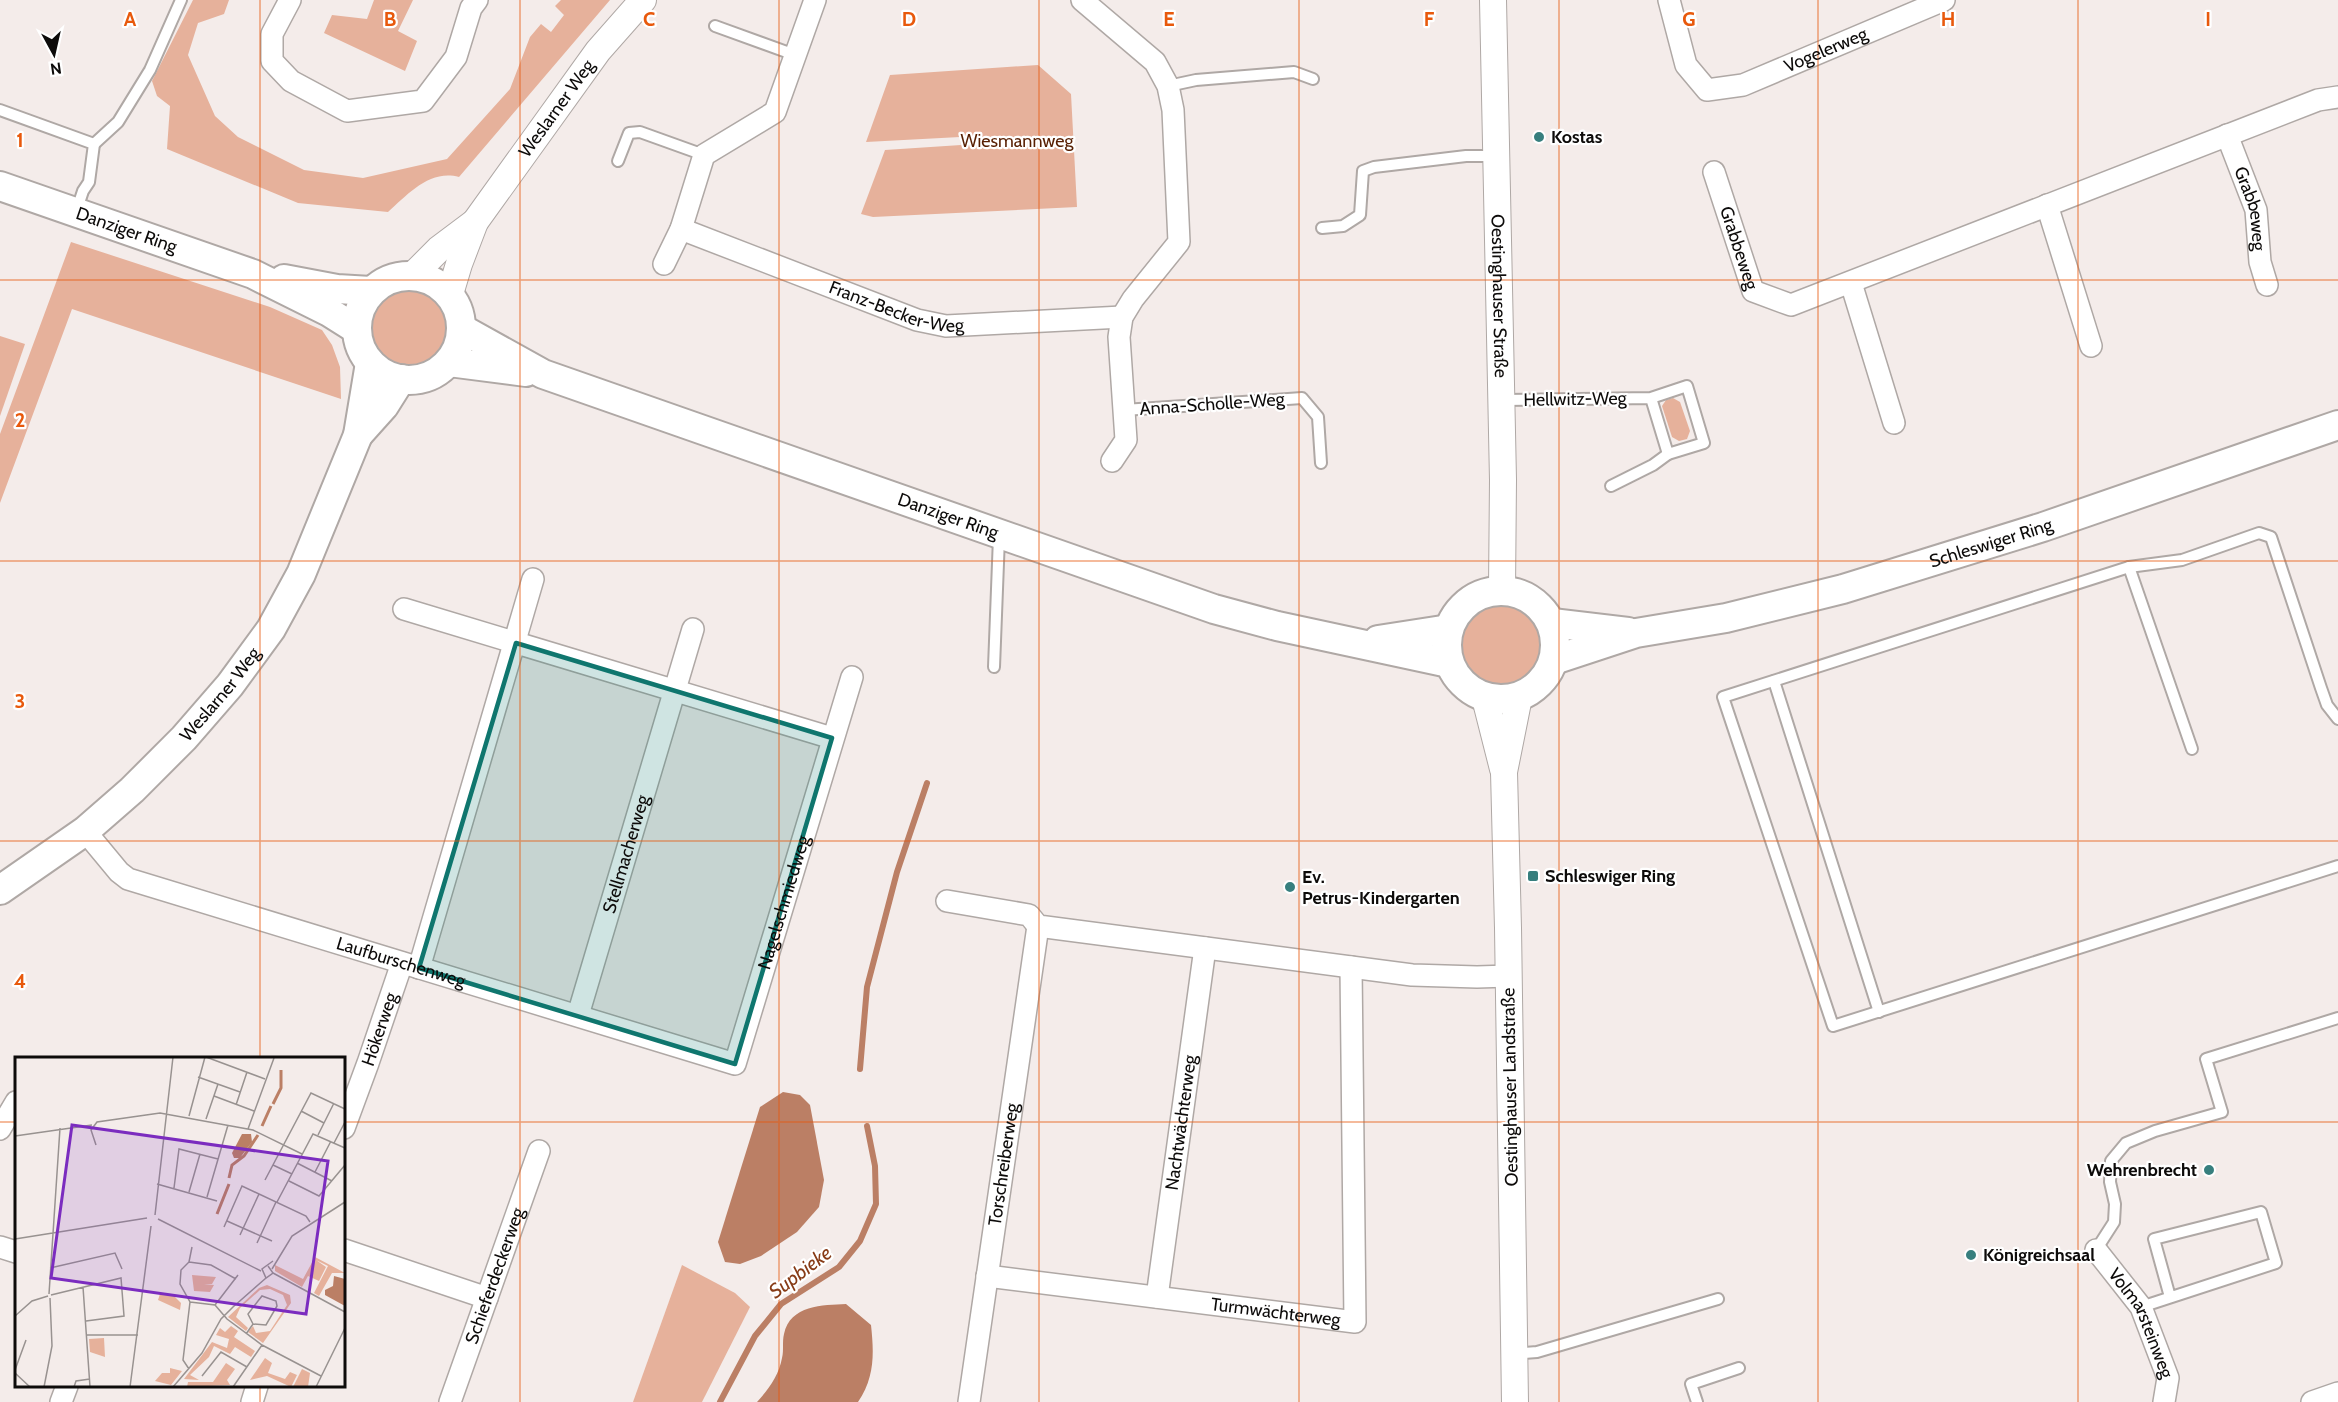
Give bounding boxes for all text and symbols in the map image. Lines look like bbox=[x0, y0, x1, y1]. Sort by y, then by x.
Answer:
text: A bbox=[124, 7, 137, 31]
text: B bbox=[384, 7, 396, 31]
text: C bbox=[643, 7, 655, 31]
text: D bbox=[902, 7, 916, 31]
text: E bbox=[1163, 7, 1175, 31]
text: F bbox=[1424, 7, 1435, 31]
text: G bbox=[1682, 7, 1696, 31]
text: H bbox=[1941, 7, 1955, 31]
text: I bbox=[2205, 7, 2211, 31]
street label: Vogelerweg bbox=[1781, 22, 1872, 77]
north arrow bbox=[24, 24, 84, 84]
street label: Weslarner Weg bbox=[514, 55, 600, 162]
text: N bbox=[49, 58, 63, 79]
place label: Kostas bbox=[1551, 126, 1603, 148]
text: 1 bbox=[16, 128, 24, 152]
park label: Wiesmannweg bbox=[961, 130, 1075, 152]
marker: Kostas bbox=[1532, 130, 1546, 144]
street label: Grabbeweg bbox=[2229, 163, 2270, 253]
street label: Danziger Ring bbox=[73, 202, 181, 258]
street label: Grabbeweg bbox=[1715, 203, 1763, 294]
street label: Oestinghauser Straße bbox=[1486, 214, 1512, 378]
street label: Franz-Becker-Weg bbox=[826, 276, 966, 337]
street label: Hellwitz-Weg bbox=[1523, 387, 1628, 411]
street label: Anna-Scholle-Weg bbox=[1139, 388, 1286, 420]
text: 2 bbox=[15, 408, 25, 432]
street label: Danziger Ring bbox=[895, 488, 1003, 544]
street label: Schleswiger Ring bbox=[1927, 513, 2056, 573]
street label: Weslarner Weg bbox=[175, 642, 265, 746]
text: 3 bbox=[15, 689, 25, 713]
street label: Stellmacherweg bbox=[598, 791, 654, 916]
street label: Nagelschmiedweg bbox=[753, 832, 815, 972]
place label: Schleswiger Ring bbox=[1545, 865, 1675, 887]
place label: Ev. Petrus-Kindergarten bbox=[1302, 866, 1460, 909]
marker: Schleswiger Ring bbox=[1526, 869, 1540, 883]
marker: Ev. Petrus-Kindergarten bbox=[1283, 880, 1297, 894]
street label: Laufburschenweg bbox=[334, 932, 469, 993]
text: 4 bbox=[14, 969, 26, 993]
street label: Oestinghauser Landstraße bbox=[1497, 988, 1523, 1186]
street label: Hökerweg bbox=[357, 989, 402, 1069]
street label: Nachtwächterweg bbox=[1161, 1052, 1201, 1192]
inset map bbox=[15, 1057, 345, 1387]
street label: Torschreiberweg bbox=[984, 1101, 1023, 1227]
place label: Wehrenbrecht bbox=[2087, 1159, 2197, 1181]
marker: Wehrenbrecht bbox=[2202, 1163, 2216, 1177]
street label: Schieferdeckerweg bbox=[460, 1204, 529, 1347]
water label: Supbieke bbox=[764, 1241, 836, 1303]
place label: Königreichsaal bbox=[1983, 1244, 2095, 1266]
marker: Königreichsaal bbox=[1964, 1248, 1978, 1262]
street label: Volmarsteinweg bbox=[2104, 1264, 2178, 1382]
street label: Turmwächterweg bbox=[1210, 1293, 1343, 1331]

